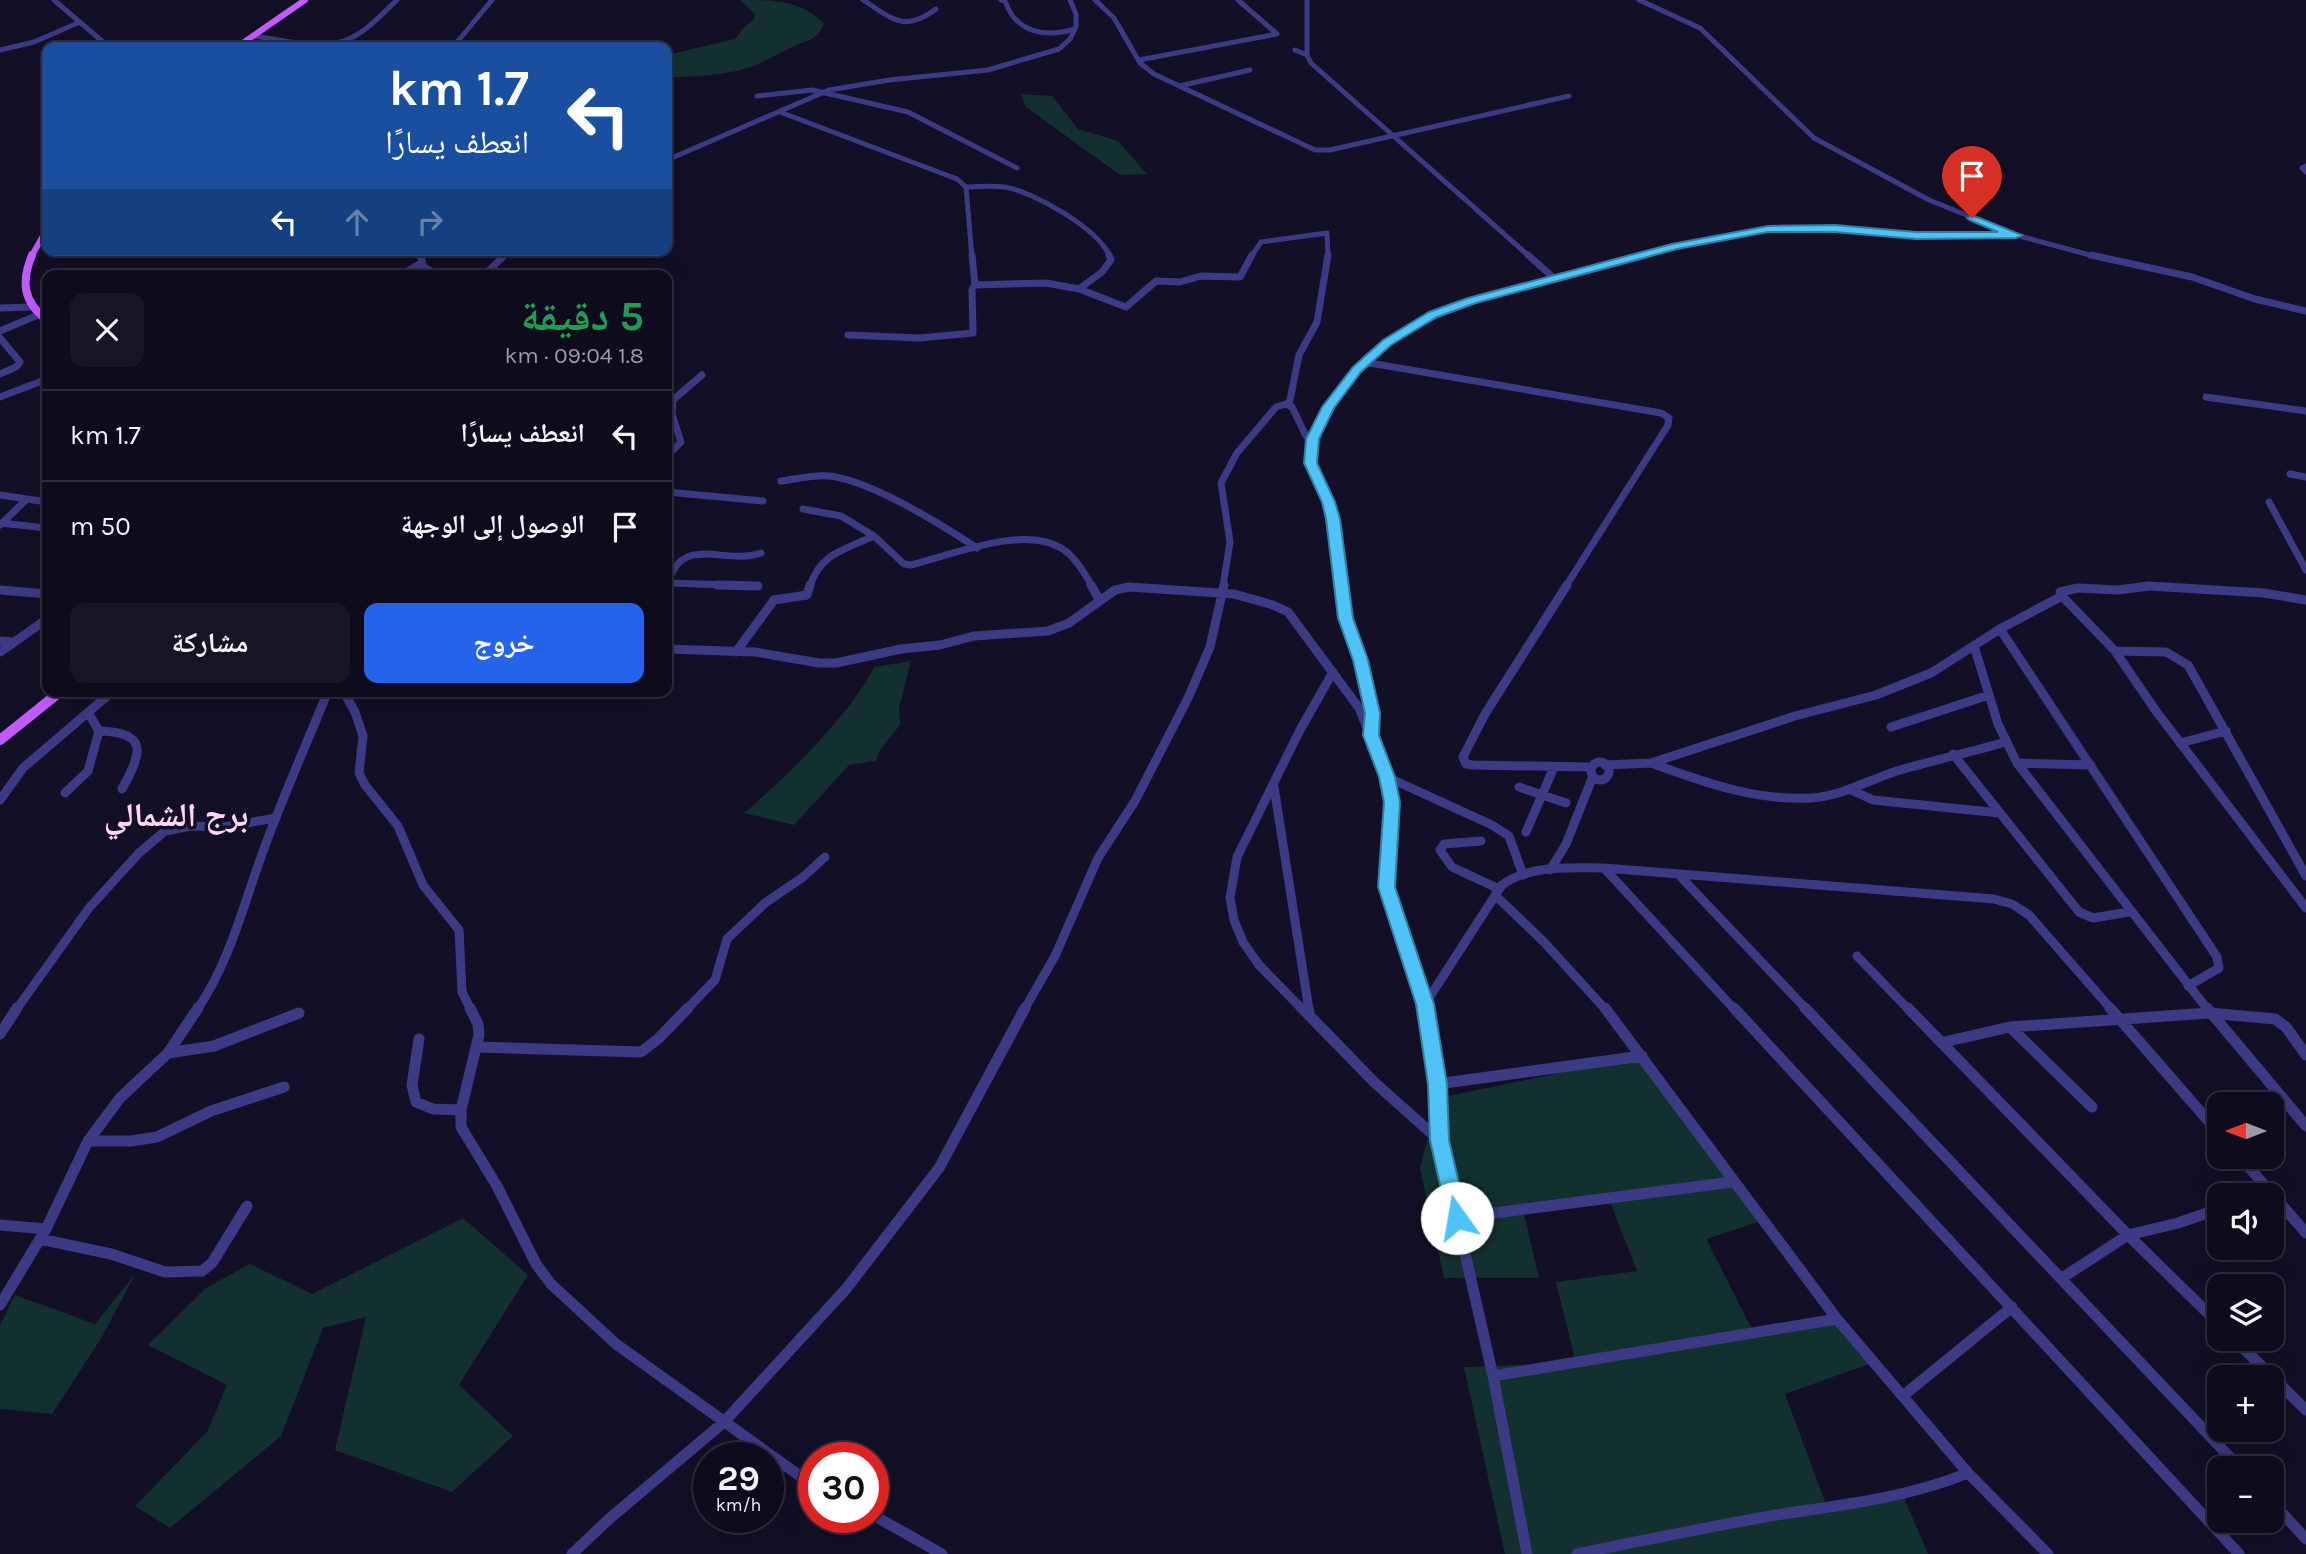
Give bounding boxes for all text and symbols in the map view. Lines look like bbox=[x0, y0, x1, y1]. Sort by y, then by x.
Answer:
text: 1.7 km bbox=[389, 60, 529, 117]
icon: left bbox=[553, 70, 644, 161]
text: انعطف يسارًا bbox=[385, 124, 529, 161]
pin bbox=[1942, 146, 2002, 218]
icon: arrive bbox=[1953, 157, 1991, 195]
icon: left bbox=[265, 203, 303, 241]
icon: ahead bbox=[338, 203, 376, 241]
icon: right bbox=[411, 203, 449, 241]
text: 5 دقيقة bbox=[521, 291, 644, 341]
button: close bbox=[70, 293, 144, 367]
text: 1.8 km · 09:04 bbox=[504, 342, 644, 369]
icon: left bbox=[606, 417, 644, 455]
text: انعطف يسارًا bbox=[461, 418, 585, 449]
text: 1.7 km bbox=[70, 420, 141, 451]
icon: arrive bbox=[606, 508, 644, 546]
text: الوصول إلى الوجهة bbox=[401, 509, 585, 540]
text: 50 m bbox=[70, 511, 131, 542]
button: مشاركة bbox=[70, 603, 350, 683]
button: خروج bbox=[364, 603, 644, 683]
district label: برج الشمالي bbox=[104, 796, 248, 840]
north arrow bbox=[2207, 1092, 2284, 1169]
map controls bbox=[2207, 1092, 2284, 1533]
position arrow bbox=[1420, 1181, 1494, 1255]
button: sound bbox=[2207, 1183, 2284, 1260]
button: layers bbox=[2207, 1274, 2284, 1351]
button: + bbox=[2207, 1365, 2284, 1442]
speed limit sign: 30 bbox=[798, 1442, 889, 1533]
button: − bbox=[2207, 1456, 2284, 1533]
text: 29 bbox=[717, 1458, 760, 1499]
text: km/h bbox=[716, 1494, 761, 1516]

